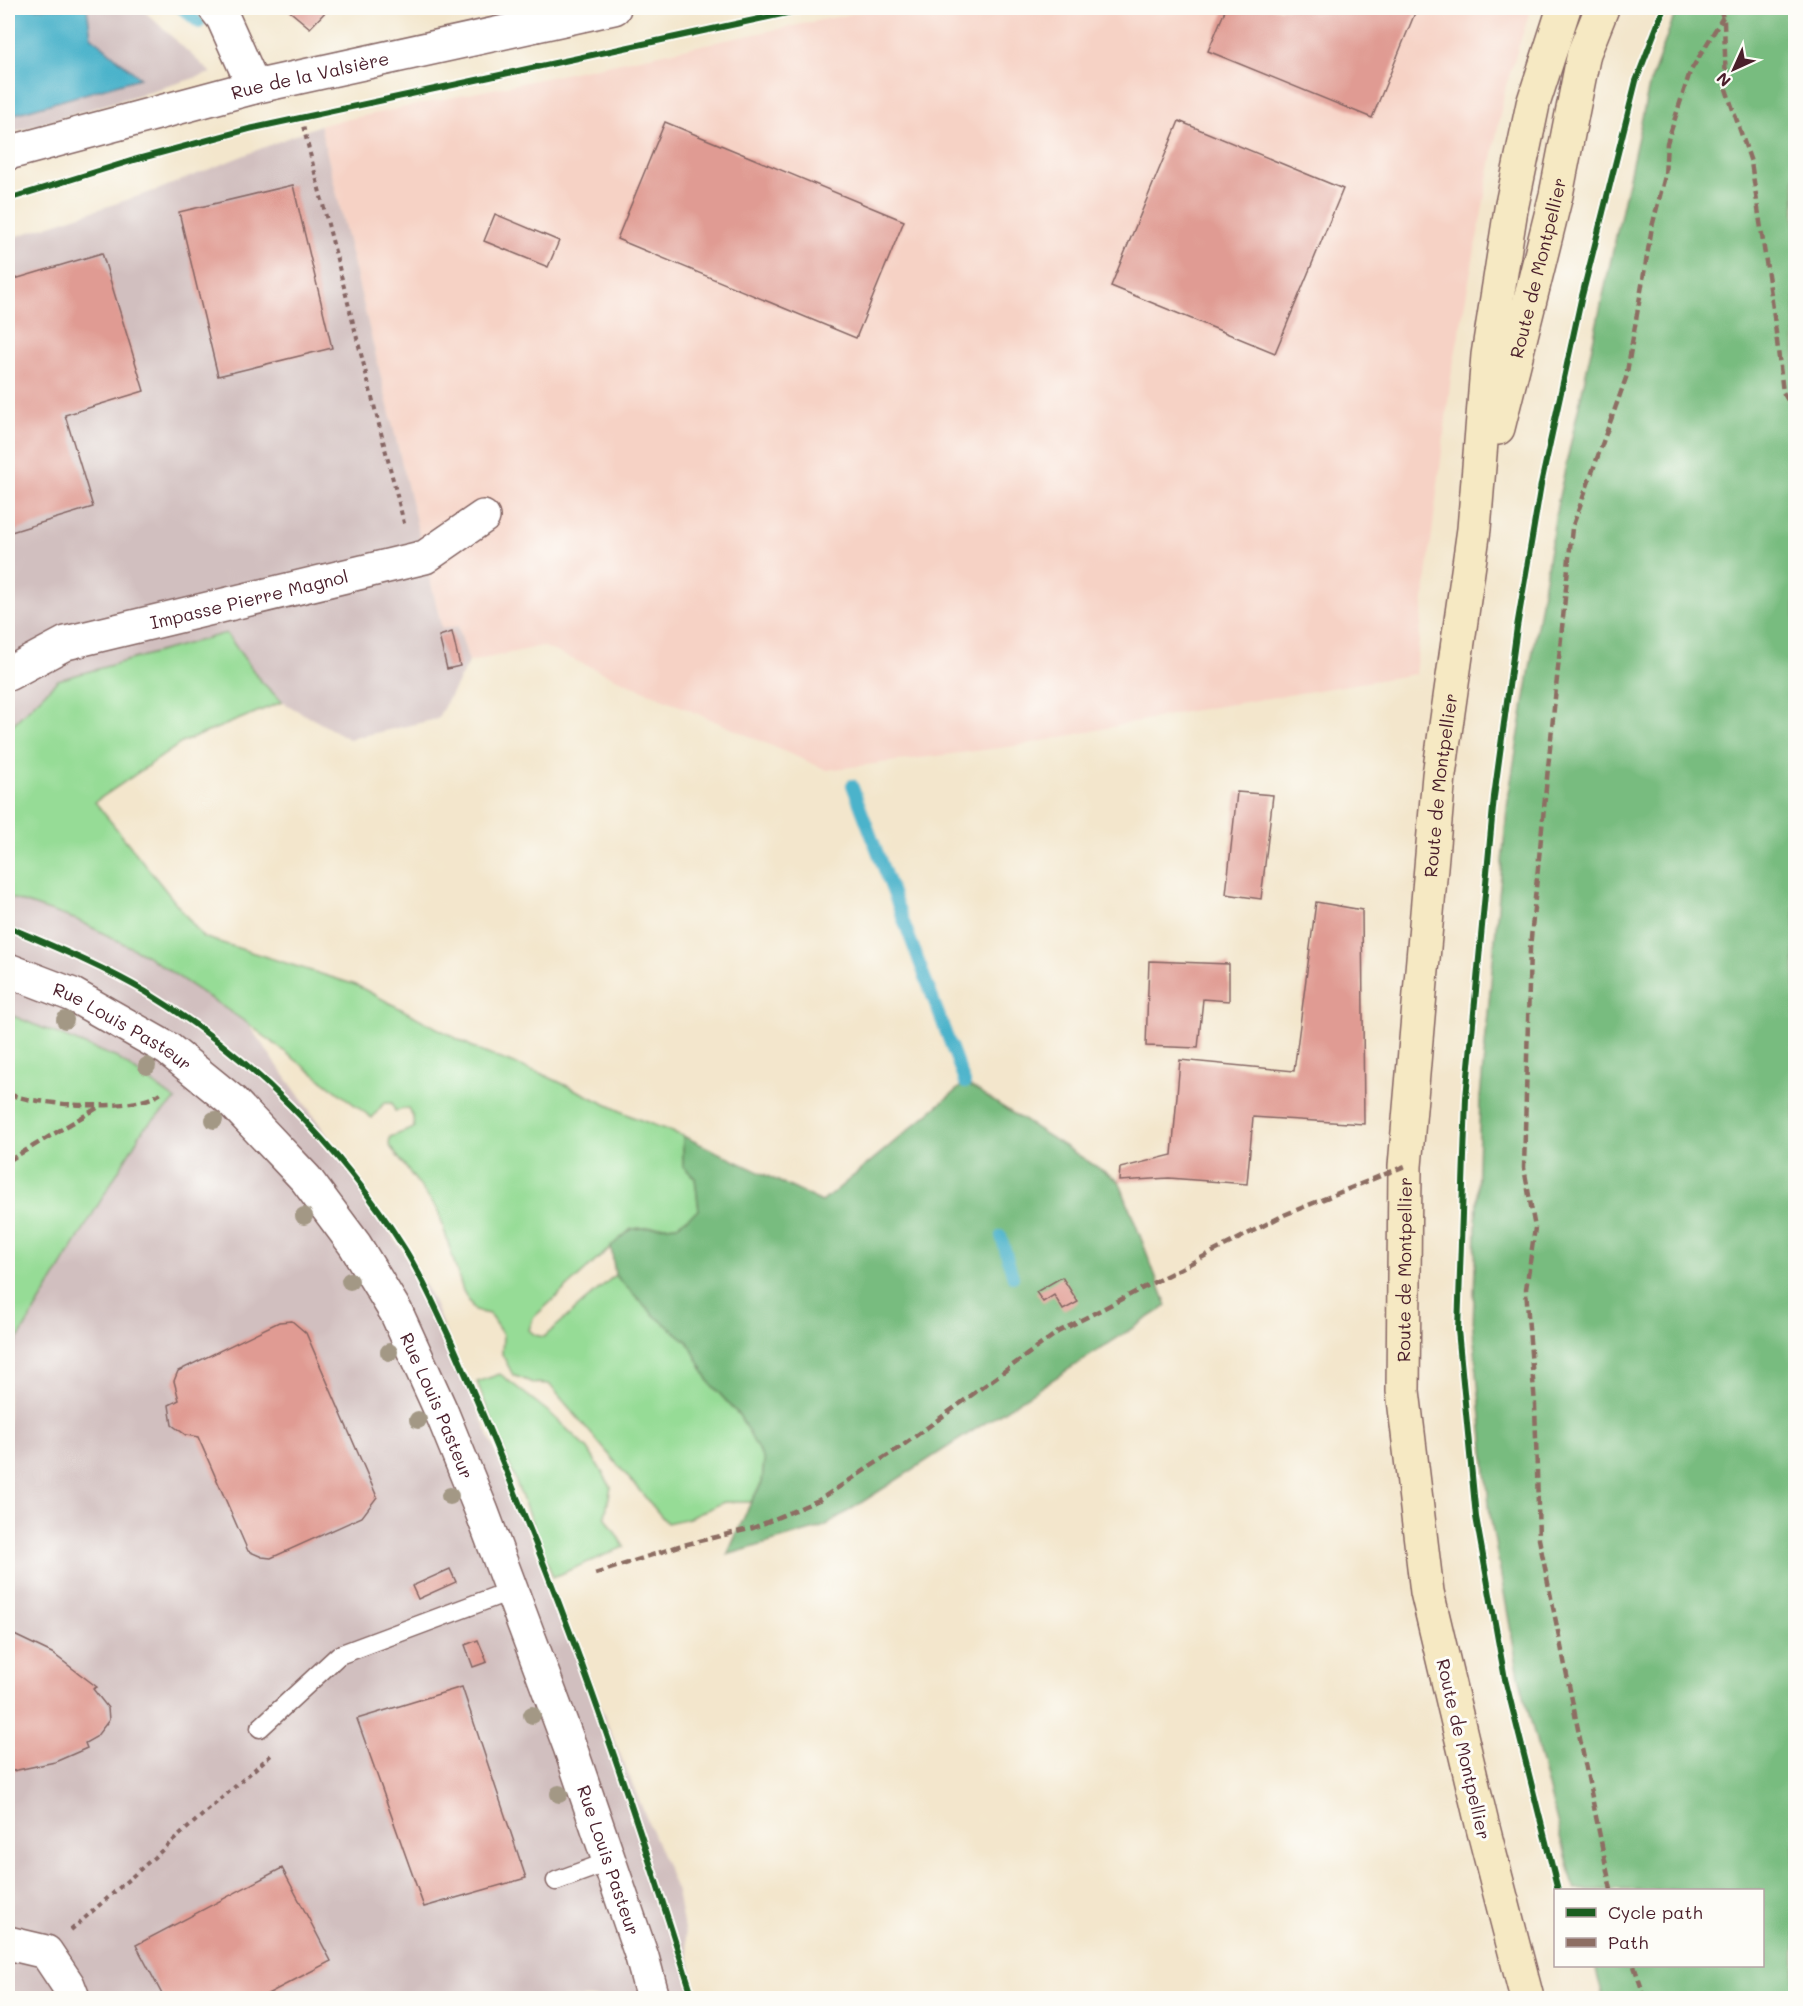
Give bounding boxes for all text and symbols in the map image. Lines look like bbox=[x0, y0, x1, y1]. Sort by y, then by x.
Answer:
north arrow bbox=[1704, 39, 1764, 99]
street label: Rue de la Valsière bbox=[228, 46, 391, 105]
text: N bbox=[1711, 68, 1735, 92]
street label: Route de Montpellier bbox=[1504, 175, 1571, 361]
street label: Impasse Pierre Magnol bbox=[148, 564, 351, 634]
street label: Route de Montpellier bbox=[1418, 692, 1463, 878]
street label: Rue Louis Pasteur bbox=[50, 977, 197, 1076]
street label: Route de Montpellier bbox=[1391, 1177, 1417, 1362]
street label: Rue Louis Pasteur bbox=[395, 1329, 479, 1482]
street label: Route de Montpellier bbox=[1431, 1656, 1497, 1842]
street label: Rue Louis Pasteur bbox=[572, 1782, 646, 1939]
legend bbox=[1554, 1889, 1764, 1967]
text: Cycle path bbox=[1608, 1900, 1703, 1924]
text: Path bbox=[1608, 1930, 1648, 1954]

